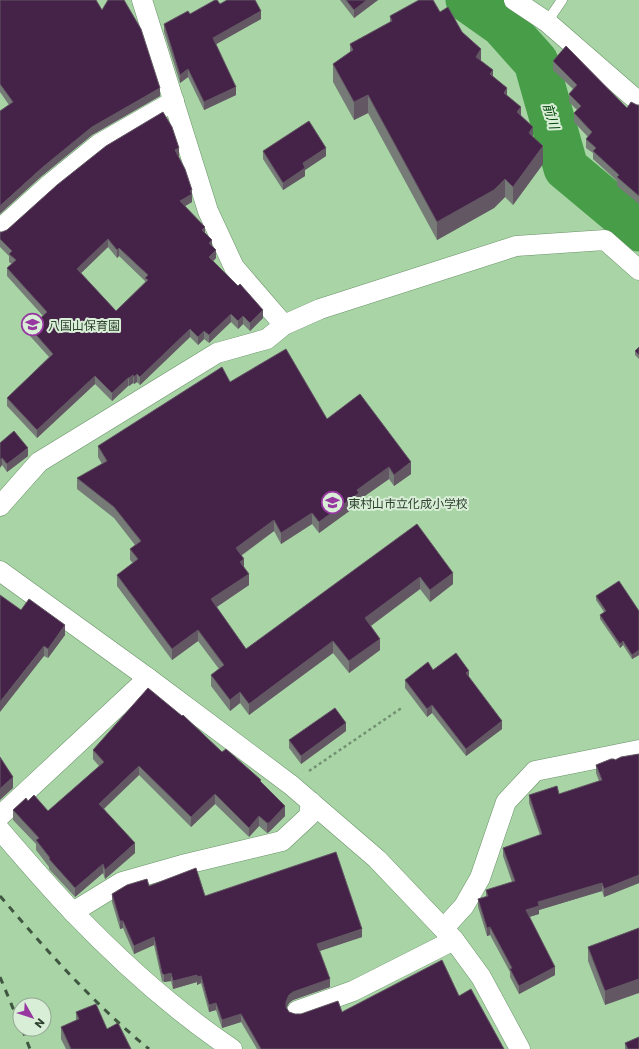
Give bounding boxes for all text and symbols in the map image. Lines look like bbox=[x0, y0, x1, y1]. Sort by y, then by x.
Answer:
water label: 前川 bbox=[538, 101, 564, 133]
school or university icon: 八国山保育園 bbox=[20, 312, 46, 338]
place label: 八国山保育園 bbox=[48, 317, 120, 334]
school or university icon: 東村山市立化成小学校 bbox=[319, 490, 345, 516]
place label: 東村山市立化成小学校 bbox=[348, 495, 468, 512]
north arrow bbox=[12, 997, 52, 1037]
text: N bbox=[31, 1015, 49, 1032]

